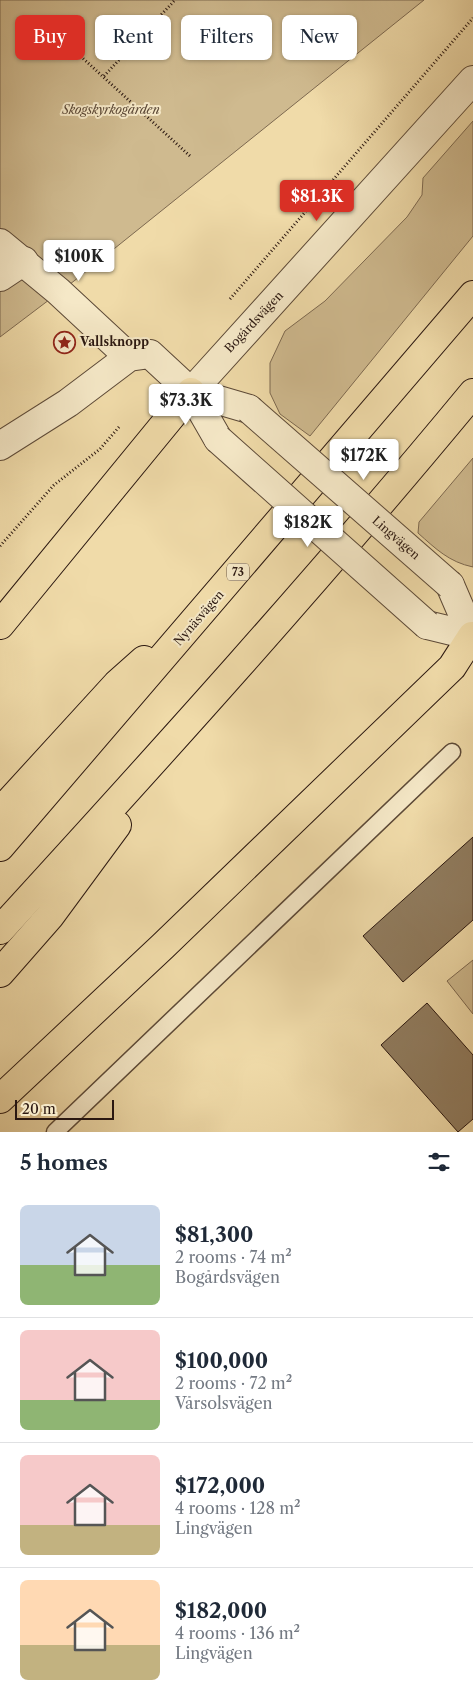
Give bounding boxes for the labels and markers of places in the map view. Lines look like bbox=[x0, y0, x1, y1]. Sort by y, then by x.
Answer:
pin: $81.3K bbox=[276, 180, 358, 222]
pin: $100K bbox=[44, 240, 114, 282]
place icon: Vallsknopp bbox=[52, 330, 76, 354]
place label: Vallsknopp bbox=[79, 334, 149, 349]
pin: $73.3K bbox=[145, 384, 227, 426]
pin: $172K bbox=[329, 438, 399, 481]
pin: $182K bbox=[273, 506, 343, 548]

